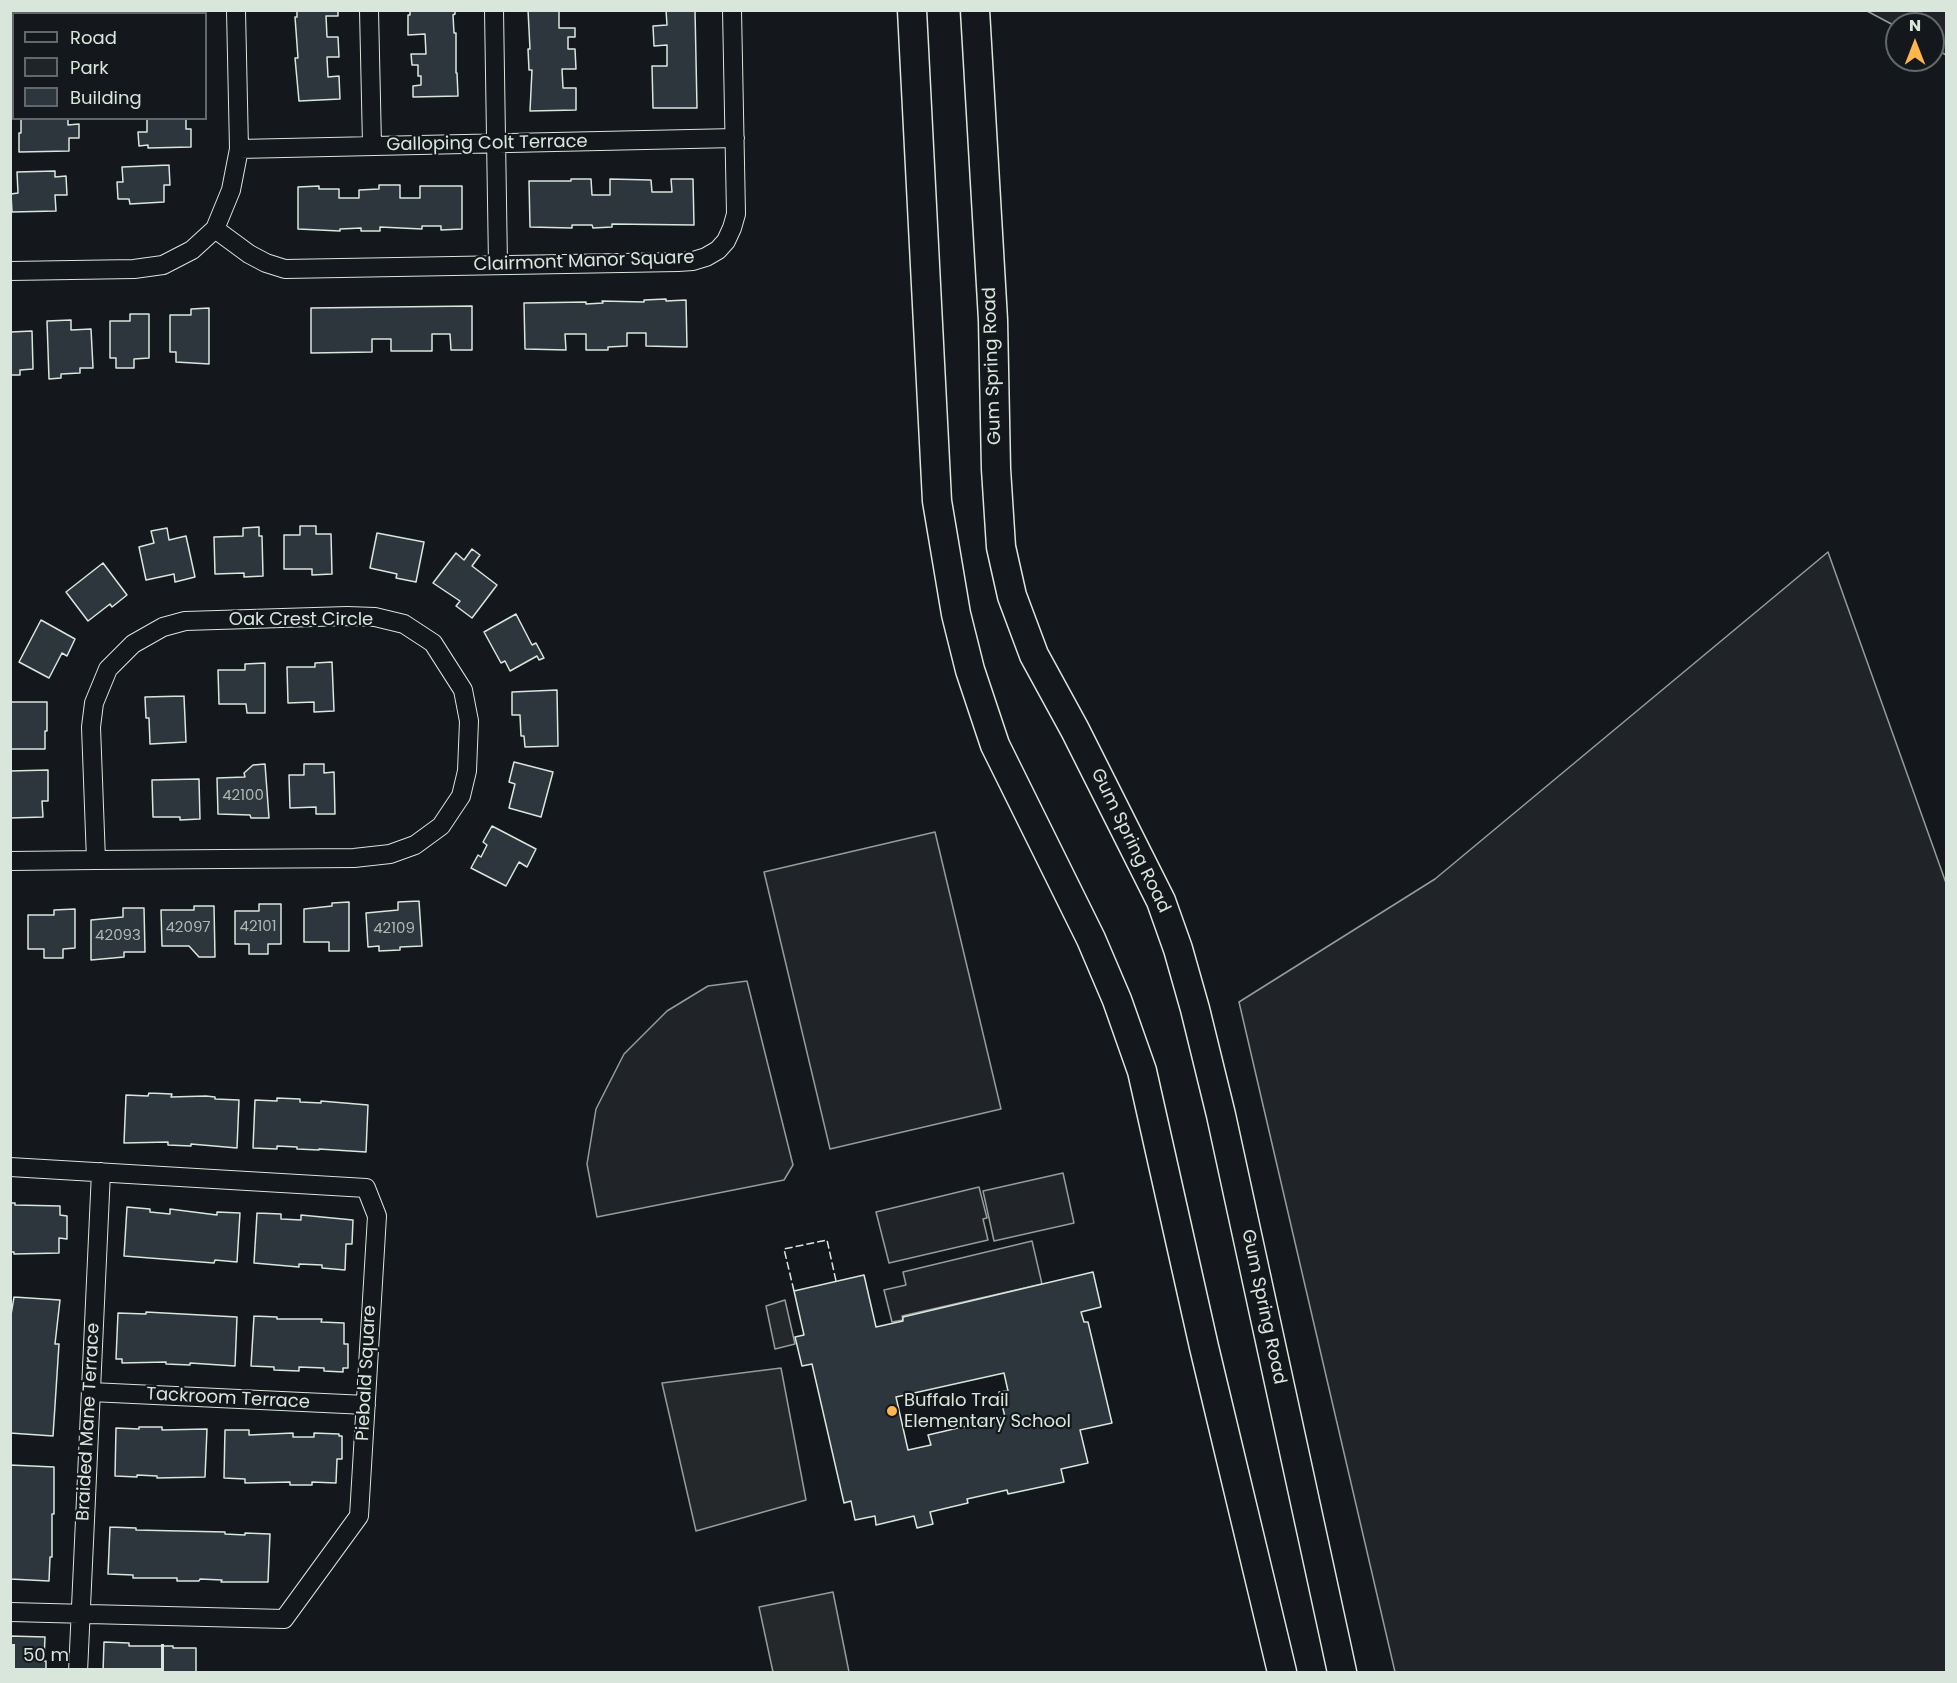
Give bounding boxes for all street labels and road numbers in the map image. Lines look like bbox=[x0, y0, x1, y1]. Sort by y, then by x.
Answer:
street label: Galloping Colt Terrace bbox=[386, 131, 588, 157]
street label: Clairmont Manor Square bbox=[473, 247, 695, 277]
street label: Gum Spring Road bbox=[979, 287, 1007, 445]
street label: Oak Crest Circle bbox=[229, 609, 373, 631]
street label: Gum Spring Road bbox=[1086, 765, 1174, 917]
street label: Gum Spring Road bbox=[1236, 1227, 1290, 1387]
street label: Piebald Square bbox=[353, 1305, 381, 1441]
street label: Braided Mane Terrace bbox=[73, 1322, 105, 1522]
street label: Tackroom Terrace bbox=[146, 1384, 310, 1414]

